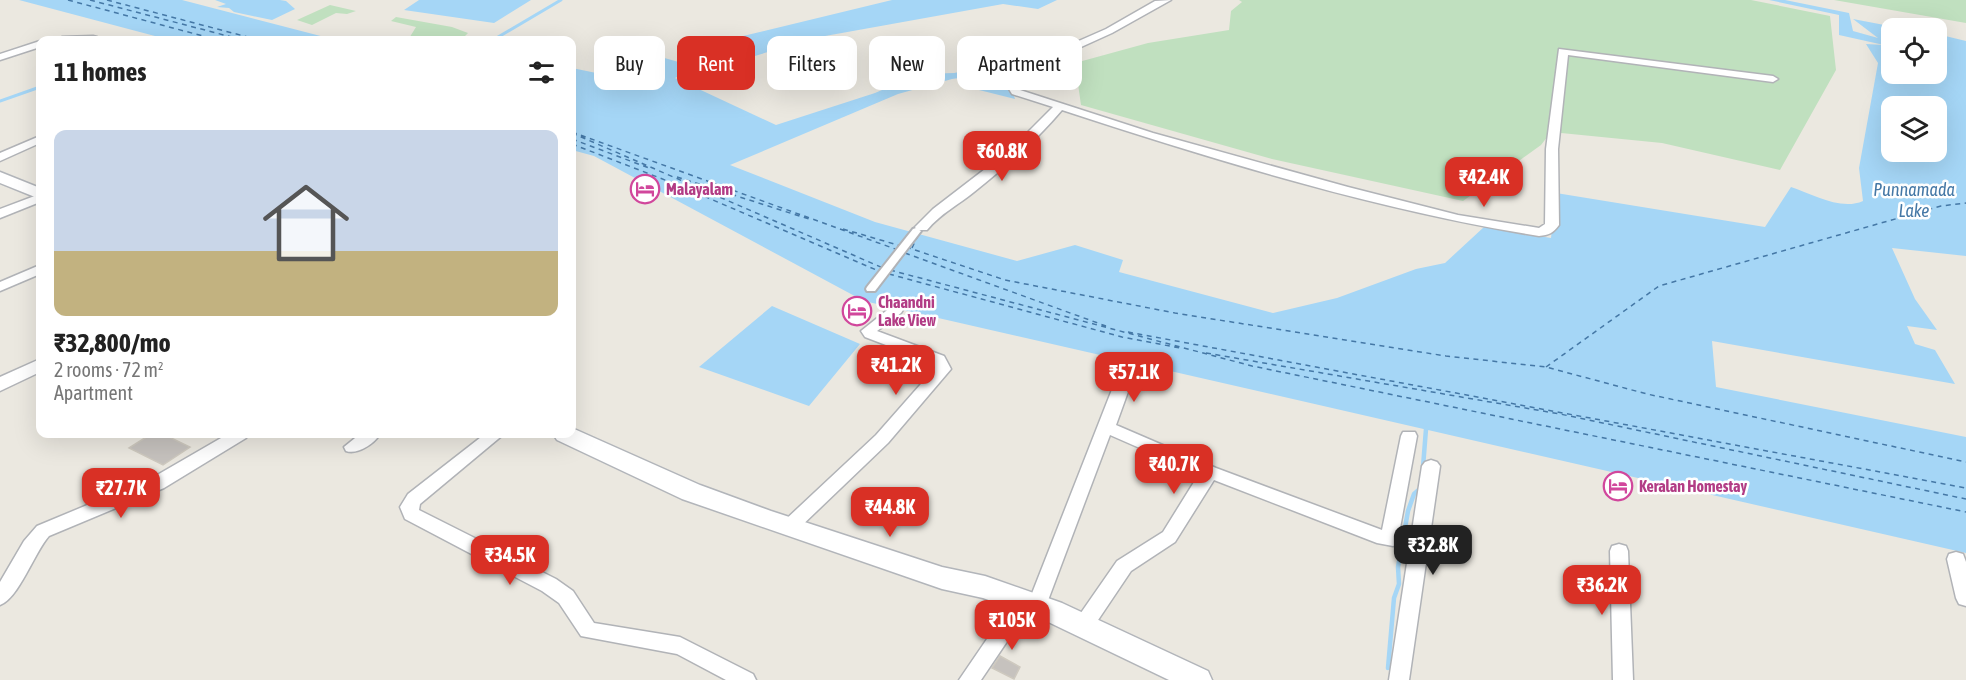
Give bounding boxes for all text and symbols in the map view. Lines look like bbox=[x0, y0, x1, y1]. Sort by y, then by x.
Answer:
map controls bbox=[1881, 18, 1947, 162]
button: locate bbox=[1881, 18, 1947, 84]
chip: Buy bbox=[594, 36, 665, 90]
chip: Rent bbox=[677, 36, 755, 90]
chip: Filters bbox=[767, 36, 857, 90]
chip: New bbox=[869, 36, 945, 90]
chip: Apartment bbox=[957, 36, 1082, 90]
icon: filters bbox=[525, 56, 558, 89]
text: 11 homes bbox=[54, 57, 147, 87]
button: layers bbox=[1881, 96, 1947, 162]
pin: ₹60.8K bbox=[953, 131, 1051, 182]
text: ₹60.8K bbox=[977, 139, 1027, 162]
pin: ₹42.4K bbox=[1435, 157, 1533, 208]
text: ₹42.4K bbox=[1459, 165, 1509, 188]
icon: home bbox=[252, 169, 360, 277]
hotel icon: Malayalam bbox=[629, 173, 661, 205]
water label: Punnamada Lake bbox=[1873, 179, 1955, 221]
place label: Malayalam bbox=[666, 180, 733, 198]
place label: Chaandni Lake View bbox=[878, 293, 936, 329]
hotel icon: Chaandni Lake View bbox=[841, 295, 873, 327]
text: ₹32,800/mo bbox=[54, 328, 171, 358]
pin: ₹41.2K bbox=[847, 345, 945, 396]
pin: ₹57.1K bbox=[1085, 352, 1183, 403]
text: ₹41.2K bbox=[871, 353, 921, 376]
text: 2 rooms · 72 m² bbox=[54, 358, 164, 381]
text: ₹57.1K bbox=[1109, 360, 1159, 383]
text: Apartment bbox=[54, 381, 133, 404]
pin: ₹40.7K bbox=[1125, 444, 1223, 495]
text: ₹40.7K bbox=[1149, 452, 1199, 475]
pin: ₹27.7K bbox=[72, 468, 170, 519]
hotel icon: Keralan Homestay bbox=[1602, 470, 1634, 502]
text: ₹27.7K bbox=[96, 476, 146, 499]
place label: Keralan Homestay bbox=[1639, 477, 1748, 495]
pin: ₹44.8K bbox=[841, 487, 939, 538]
text: ₹44.8K bbox=[865, 495, 915, 518]
pin: ₹32.8K bbox=[1384, 525, 1482, 576]
text: ₹32.8K bbox=[1408, 533, 1458, 556]
pin: ₹34.5K bbox=[461, 535, 559, 586]
text: ₹34.5K bbox=[485, 543, 535, 566]
pin: ₹36.2K bbox=[1553, 565, 1651, 616]
text: ₹36.2K bbox=[1577, 573, 1627, 596]
pin: ₹105K bbox=[970, 600, 1054, 651]
text: ₹105K bbox=[989, 608, 1035, 631]

